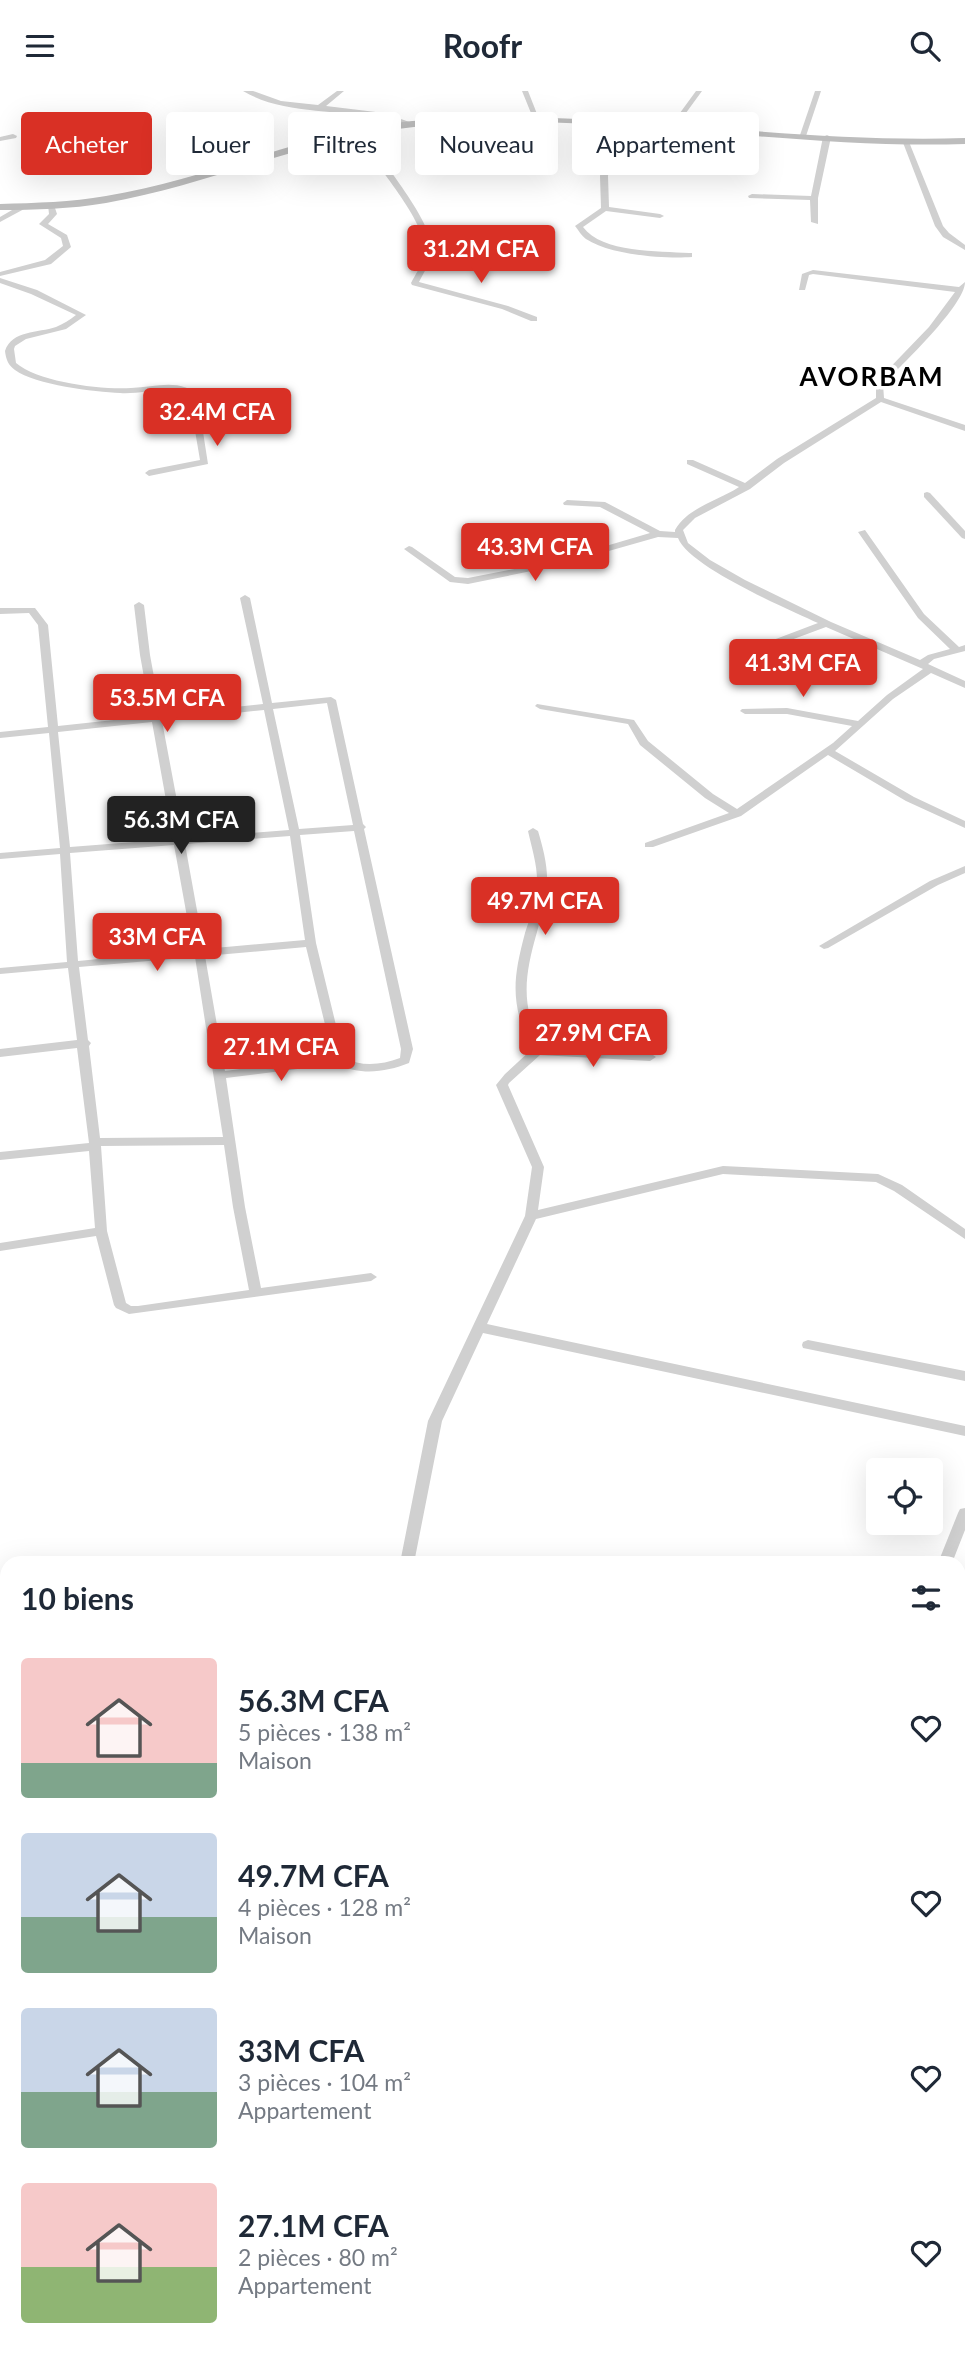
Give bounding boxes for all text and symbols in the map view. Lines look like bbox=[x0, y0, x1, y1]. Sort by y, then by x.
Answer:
text: Roofr bbox=[443, 26, 522, 65]
icon: menu bbox=[21, 27, 59, 65]
icon: search bbox=[906, 27, 944, 65]
chip: Acheter bbox=[21, 112, 152, 175]
chip: Louer bbox=[166, 112, 274, 175]
chip: Filtres bbox=[288, 112, 401, 175]
chip: Nouveau bbox=[415, 112, 558, 175]
chip: Appartement bbox=[572, 112, 759, 175]
pin: 31.2M CFA bbox=[401, 225, 561, 285]
text: 31.2M CFA bbox=[423, 234, 539, 262]
district label: AVORBAM bbox=[798, 360, 945, 392]
pin: 32.4M CFA bbox=[137, 389, 297, 448]
text: 32.4M CFA bbox=[159, 397, 275, 425]
pin: 43.3M CFA bbox=[455, 524, 615, 583]
text: 43.3M CFA bbox=[477, 532, 593, 560]
pin: 41.3M CFA bbox=[723, 639, 883, 699]
text: 41.3M CFA bbox=[745, 648, 861, 676]
pin: 53.5M CFA bbox=[87, 675, 247, 734]
text: 53.5M CFA bbox=[109, 683, 225, 711]
pin: 56.3M CFA bbox=[101, 797, 261, 856]
text: 56.3M CFA bbox=[123, 805, 239, 833]
pin: 49.7M CFA bbox=[465, 877, 625, 937]
text: 49.7M CFA bbox=[487, 886, 603, 914]
pin: 33M CFA bbox=[92, 913, 222, 973]
text: 33M CFA bbox=[109, 922, 205, 950]
pin: 27.9M CFA bbox=[513, 1009, 673, 1069]
text: 27.9M CFA bbox=[535, 1018, 651, 1046]
pin: 27.1M CFA bbox=[201, 1023, 361, 1083]
text: 27.1M CFA bbox=[223, 1032, 339, 1060]
map controls bbox=[866, 1458, 943, 1535]
button: locate bbox=[866, 1458, 943, 1535]
icon: filters bbox=[907, 1579, 945, 1617]
text: 10 biens bbox=[21, 1580, 134, 1616]
text: 56.3M CFA bbox=[238, 1682, 389, 1718]
icon: home bbox=[77, 1686, 161, 1770]
icon: heart bbox=[907, 1709, 945, 1747]
text: 5 pièces · 138 m² bbox=[238, 1718, 411, 1746]
text: Maison bbox=[238, 1746, 312, 1774]
text: 49.7M CFA bbox=[238, 1857, 389, 1893]
icon: home bbox=[77, 1861, 161, 1945]
icon: heart bbox=[907, 1884, 945, 1922]
text: 4 pièces · 128 m² bbox=[238, 1893, 411, 1921]
text: Maison bbox=[238, 1921, 312, 1949]
text: 33M CFA bbox=[238, 2032, 364, 2068]
icon: home bbox=[77, 2036, 161, 2120]
icon: heart bbox=[907, 2059, 945, 2097]
text: 3 pièces · 104 m² bbox=[238, 2068, 411, 2096]
text: Appartement bbox=[238, 2096, 371, 2124]
text: 27.1M CFA bbox=[238, 2207, 389, 2243]
icon: home bbox=[77, 2211, 161, 2295]
icon: heart bbox=[907, 2234, 945, 2272]
text: 2 pièces · 80 m² bbox=[238, 2243, 398, 2271]
text: Appartement bbox=[238, 2271, 371, 2299]

